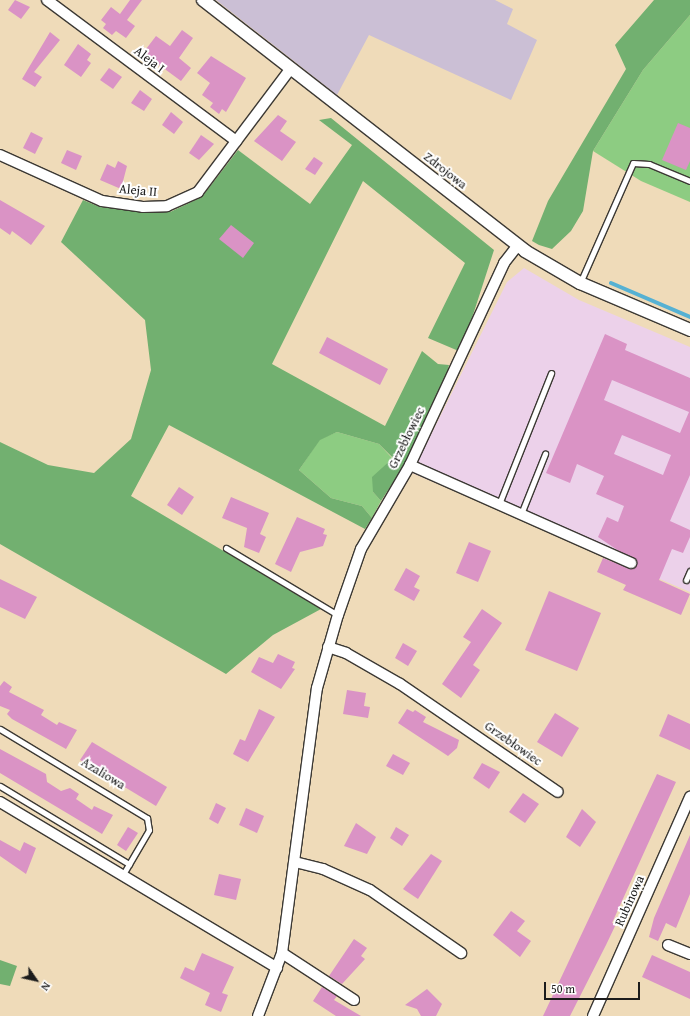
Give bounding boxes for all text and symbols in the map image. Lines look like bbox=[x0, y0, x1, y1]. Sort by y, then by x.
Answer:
street label: Aleja I bbox=[131, 44, 167, 76]
street label: Zdrojowa bbox=[420, 149, 470, 193]
street label: Aleja II bbox=[118, 182, 158, 200]
street label: Grzebłowiec bbox=[385, 405, 429, 471]
street label: Grzebłowiec bbox=[481, 719, 545, 769]
street label: Azaliowa bbox=[78, 755, 128, 793]
street label: Rubinowa bbox=[612, 873, 648, 929]
north arrow bbox=[16, 960, 56, 1000]
scale bar bbox=[546, 974, 642, 1000]
text: N bbox=[37, 979, 55, 994]
text: 50 m bbox=[551, 980, 575, 997]

